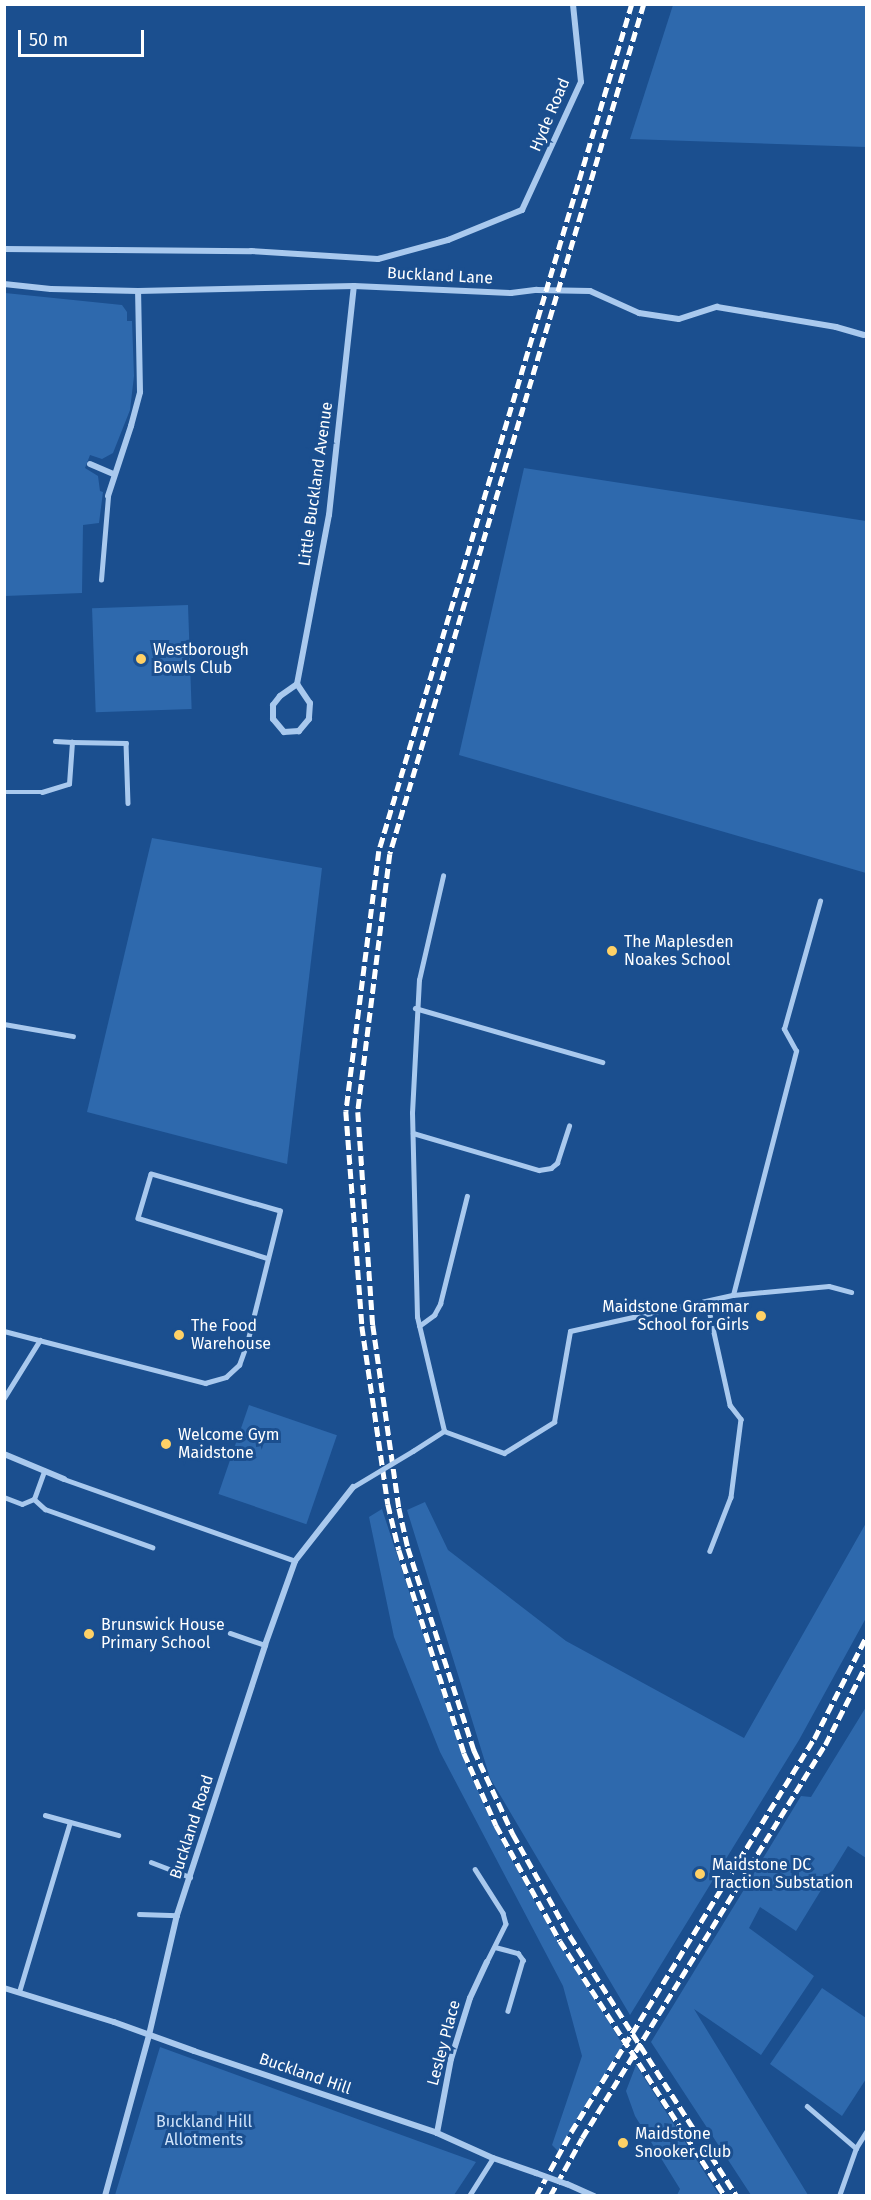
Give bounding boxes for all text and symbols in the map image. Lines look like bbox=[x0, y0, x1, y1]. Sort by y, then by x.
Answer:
scale bar bbox=[21, 18, 147, 56]
text: 50 m bbox=[29, 29, 68, 51]
street label: Hyde Road bbox=[526, 75, 574, 155]
street label: Buckland Lane bbox=[387, 264, 493, 288]
street label: Little Buckland Avenue bbox=[295, 401, 337, 567]
place label: Westborough Bowls Club bbox=[153, 640, 249, 678]
marker: Westborough Bowls Club bbox=[134, 652, 148, 666]
place label: The Maplesden Noakes School bbox=[624, 932, 734, 970]
marker: The Maplesden Noakes School bbox=[605, 944, 619, 958]
place label: Maidstone Grammar School for Girls bbox=[602, 1297, 749, 1335]
marker: Maidstone Grammar School for Girls bbox=[754, 1309, 768, 1323]
place label: The Food Warehouse bbox=[191, 1316, 271, 1354]
marker: The Food Warehouse bbox=[172, 1328, 186, 1342]
place label: Welcome Gym Maidstone bbox=[178, 1425, 279, 1463]
marker: Welcome Gym Maidstone bbox=[159, 1437, 173, 1451]
place label: Brunswick House Primary School bbox=[101, 1615, 225, 1653]
marker: Brunswick House Primary School bbox=[82, 1627, 96, 1641]
street label: Buckland Road bbox=[166, 1773, 218, 1881]
place label: Maidstone DC Traction Substation bbox=[712, 1855, 853, 1893]
marker: Maidstone DC Traction Substation bbox=[693, 1867, 707, 1881]
street label: Lesley Place bbox=[423, 1998, 465, 2088]
street label: Buckland Hill bbox=[256, 2049, 354, 2099]
park label: Buckland Hill Allotments bbox=[156, 2112, 252, 2150]
place label: Maidstone Snooker Club bbox=[635, 2124, 731, 2162]
marker: Maidstone Snooker Club bbox=[616, 2136, 630, 2150]

